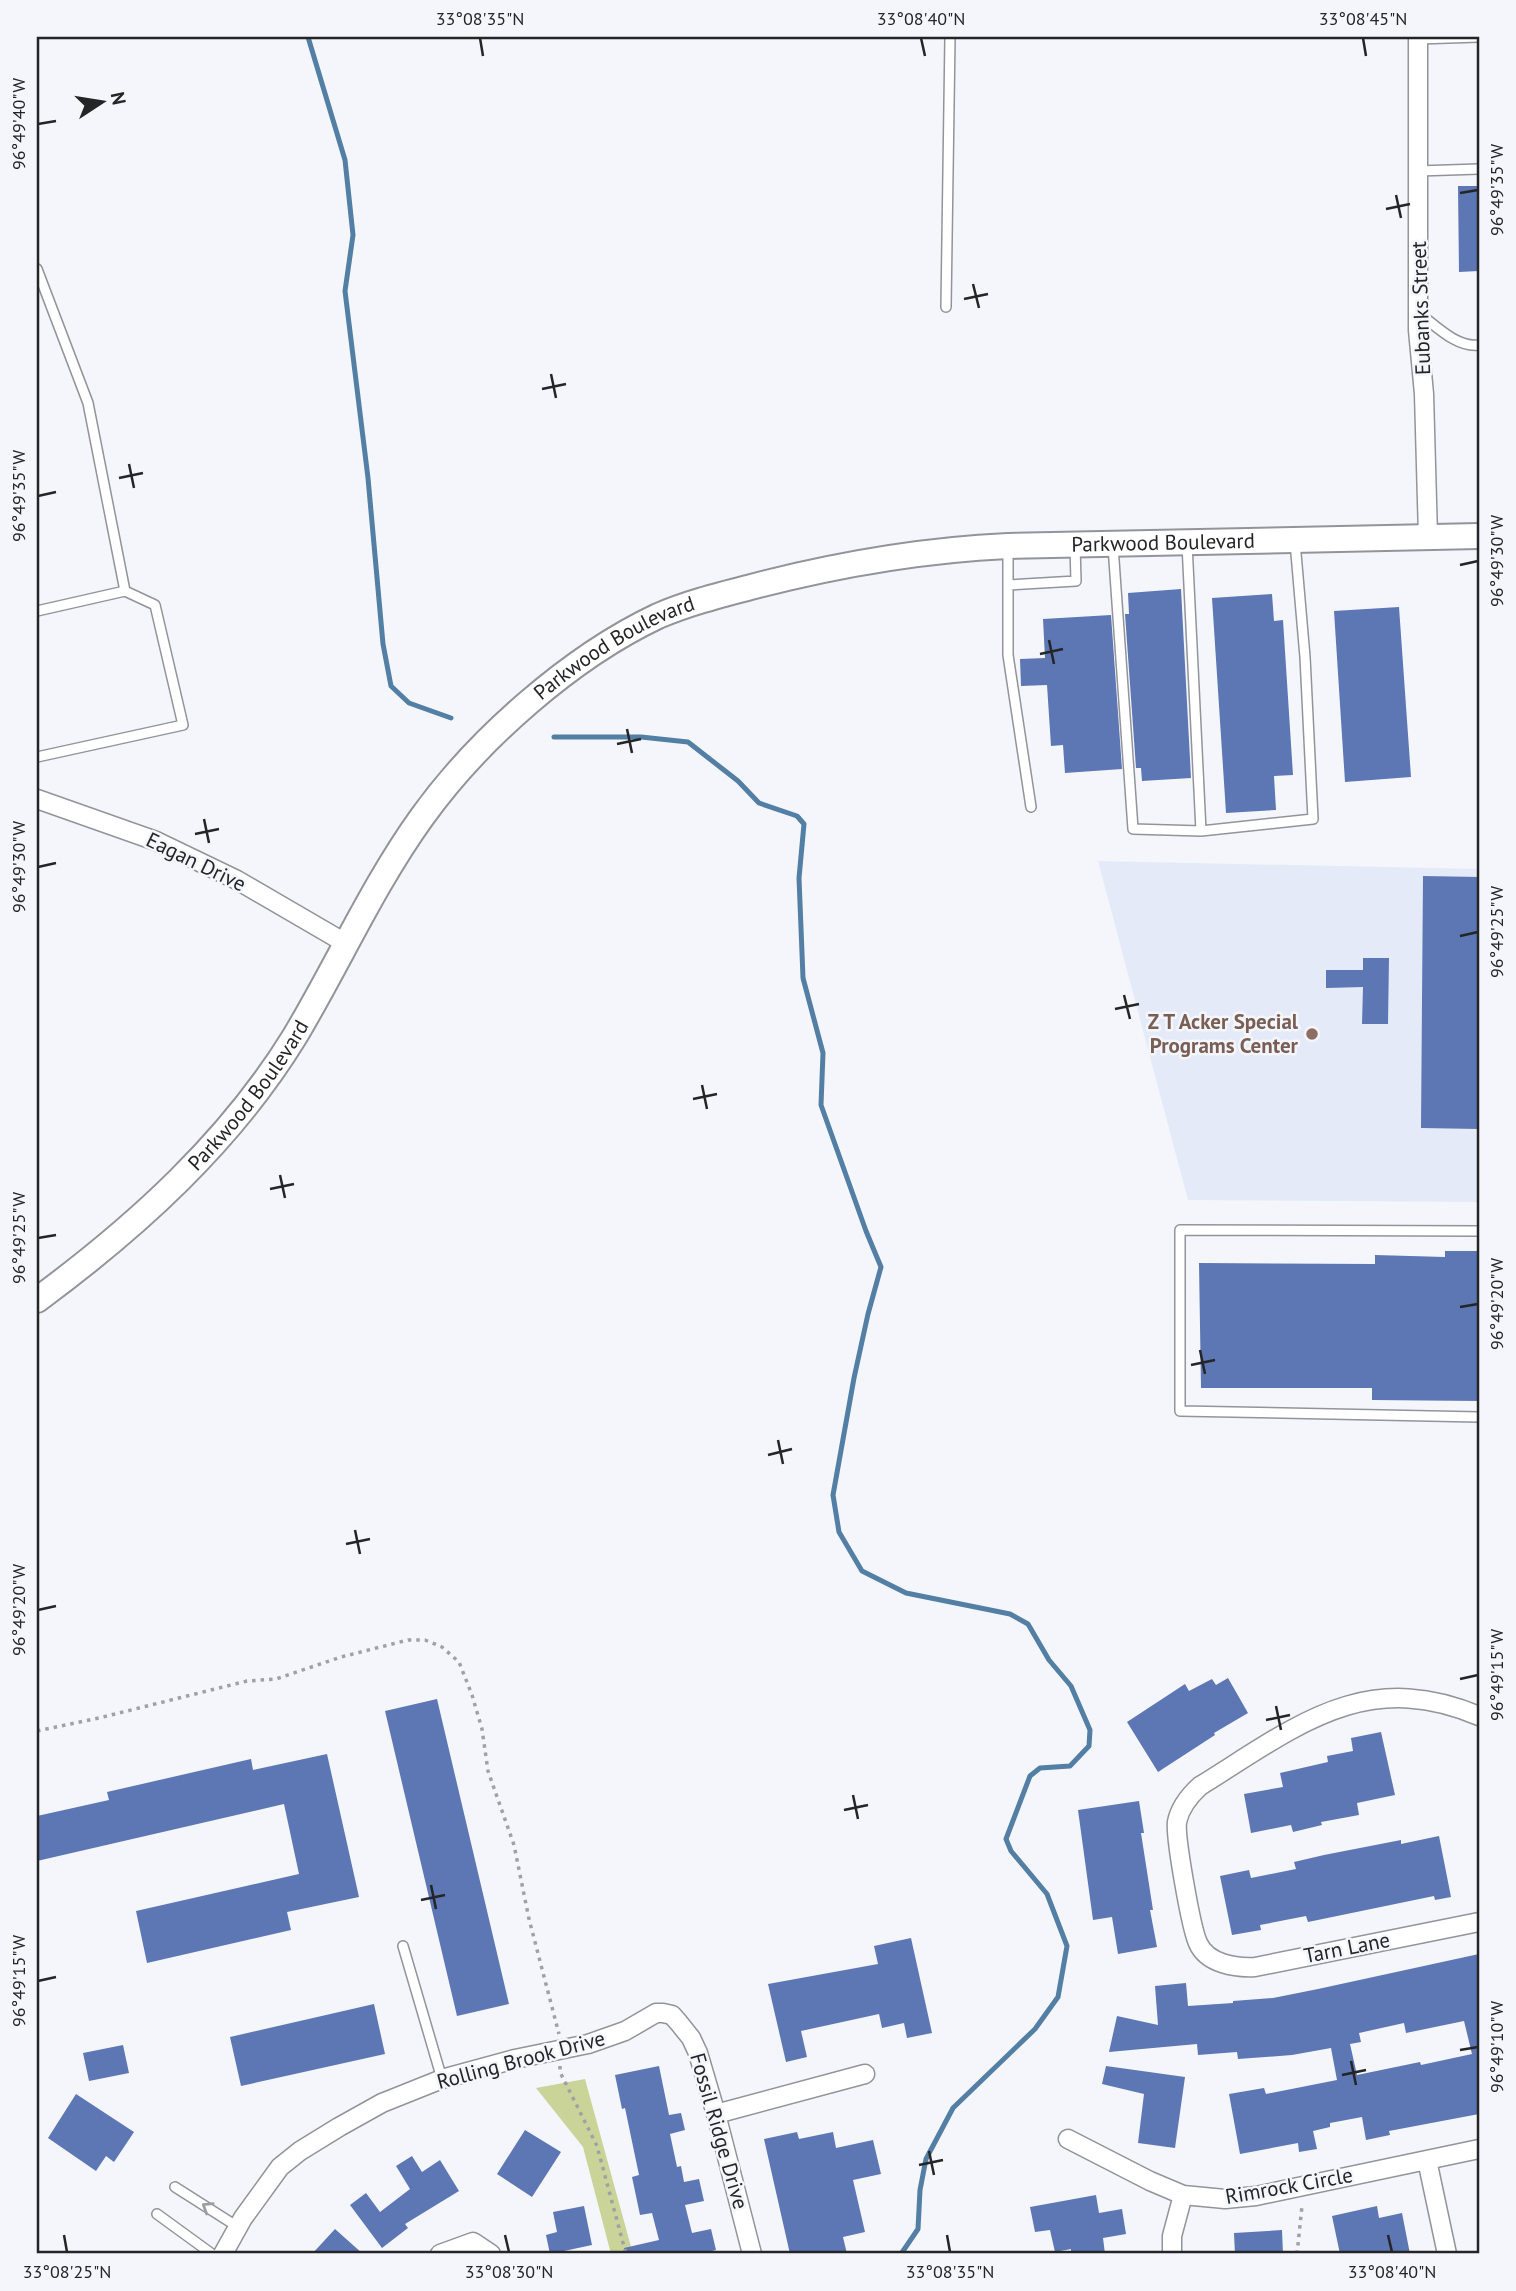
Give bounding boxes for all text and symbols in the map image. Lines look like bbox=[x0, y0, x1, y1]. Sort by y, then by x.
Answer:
text: 33°08'35"N bbox=[436, 7, 524, 30]
text: 33°08'40"N bbox=[877, 7, 965, 30]
text: 33°08'45"N bbox=[1319, 7, 1407, 30]
north arrow bbox=[66, 66, 136, 136]
text: 96°49'40"W bbox=[7, 78, 30, 170]
text: N bbox=[106, 90, 132, 107]
text: 96°49'35"W bbox=[1485, 144, 1508, 236]
street label: Eubanks Street bbox=[1405, 241, 1436, 375]
text: 96°49'35"W bbox=[7, 450, 30, 542]
text: 96°49'30"W bbox=[1485, 515, 1508, 607]
street label: Parkwood Boulevard bbox=[1071, 527, 1255, 558]
street label: Parkwood Boulevard bbox=[528, 589, 698, 706]
text: 96°49'30"W bbox=[7, 821, 30, 913]
street label: Eagan Drive bbox=[142, 826, 250, 897]
text: 96°49'25"W bbox=[1485, 886, 1508, 978]
place label: Z T Acker Special Programs Center bbox=[1148, 1008, 1299, 1059]
street label: Parkwood Boulevard bbox=[182, 1015, 314, 1176]
marker: Z T Acker Special Programs Center bbox=[1304, 1026, 1320, 1042]
text: 96°49'25"W bbox=[7, 1192, 30, 1284]
text: 96°49'20"W bbox=[1485, 1258, 1508, 1350]
text: 96°49'20"W bbox=[7, 1564, 30, 1656]
text: 96°49'15"W bbox=[1485, 1629, 1508, 1721]
street label: Tarn Lane bbox=[1302, 1926, 1392, 1969]
text: 96°49'15"W bbox=[7, 1935, 30, 2027]
text: 96°49'10"W bbox=[1485, 2001, 1508, 2093]
street label: Rolling Brook Drive bbox=[434, 2024, 608, 2095]
street label: Fossil Ridge Drive bbox=[684, 2050, 755, 2212]
street label: Rimrock Circle bbox=[1223, 2161, 1355, 2210]
one-way arrow bbox=[201, 2203, 214, 2216]
text: 33°08'25"N bbox=[23, 2260, 111, 2283]
text: 33°08'30"N bbox=[465, 2260, 553, 2283]
text: 33°08'35"N bbox=[906, 2260, 994, 2283]
text: 33°08'40"N bbox=[1348, 2260, 1436, 2283]

